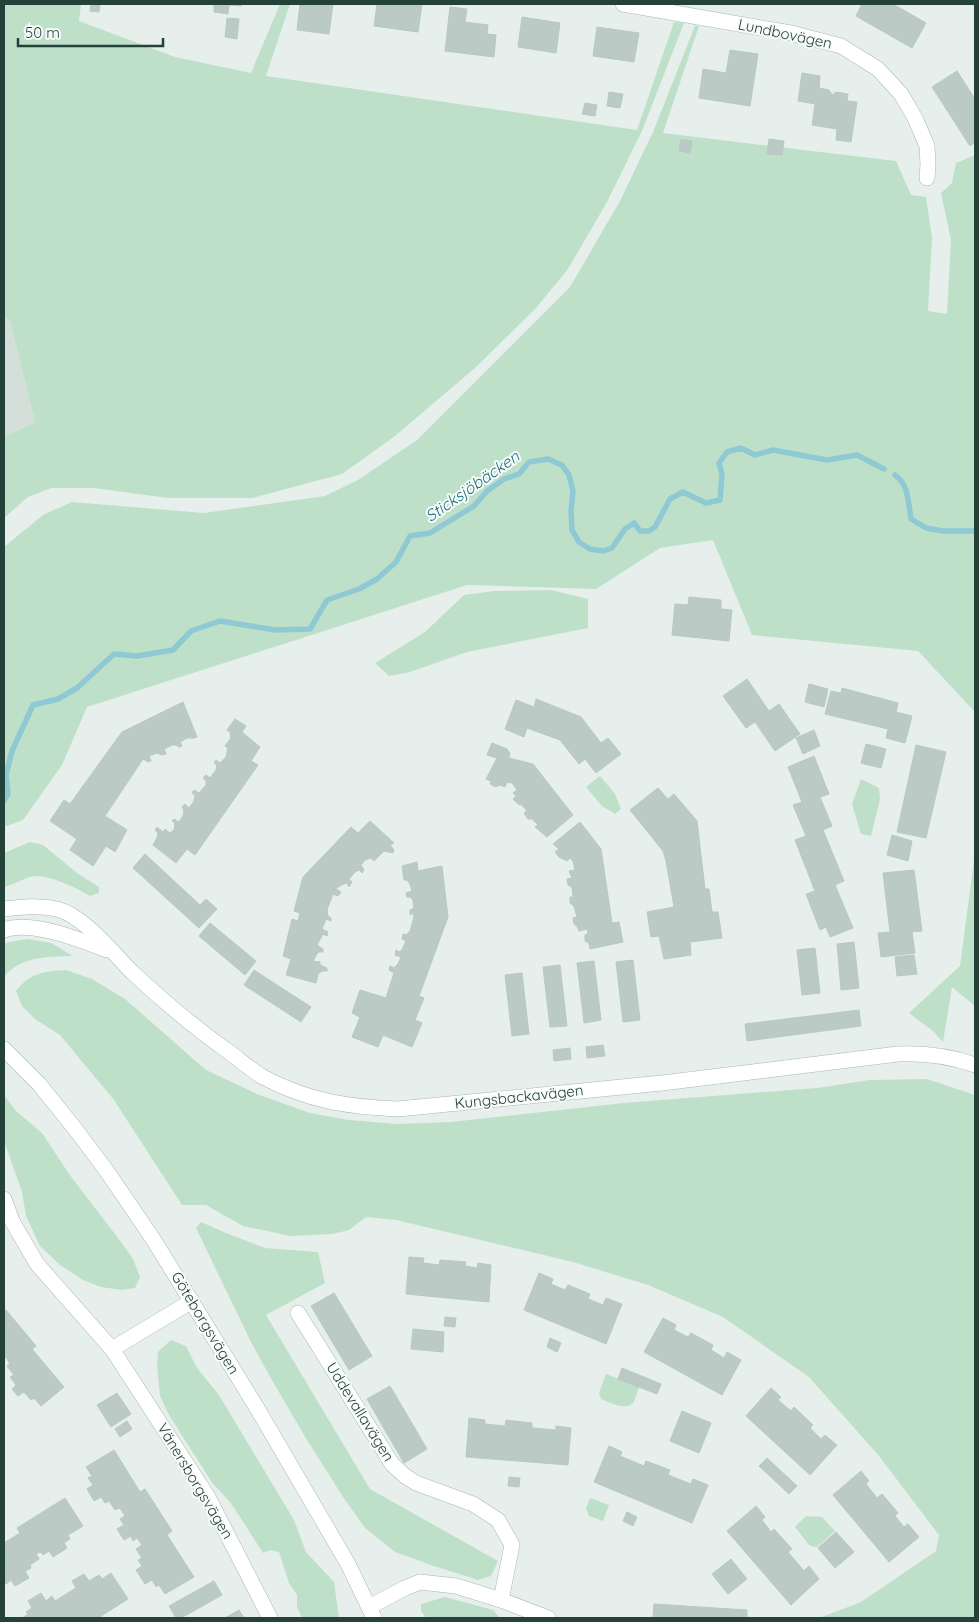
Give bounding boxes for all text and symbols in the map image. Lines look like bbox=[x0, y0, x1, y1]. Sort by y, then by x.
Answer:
street label: Lundbovägen bbox=[736, 14, 834, 53]
scale bar bbox=[18, 15, 162, 47]
text: 50 m bbox=[25, 23, 60, 42]
water label: Sticksjöbäcken bbox=[421, 446, 524, 526]
street label: Kungsbackavägen bbox=[454, 1080, 584, 1113]
street label: Göteborgsvägen bbox=[167, 1268, 243, 1377]
street label: Uddevallavägen bbox=[322, 1359, 398, 1465]
street label: Vänersborgsvägen bbox=[153, 1419, 238, 1542]

